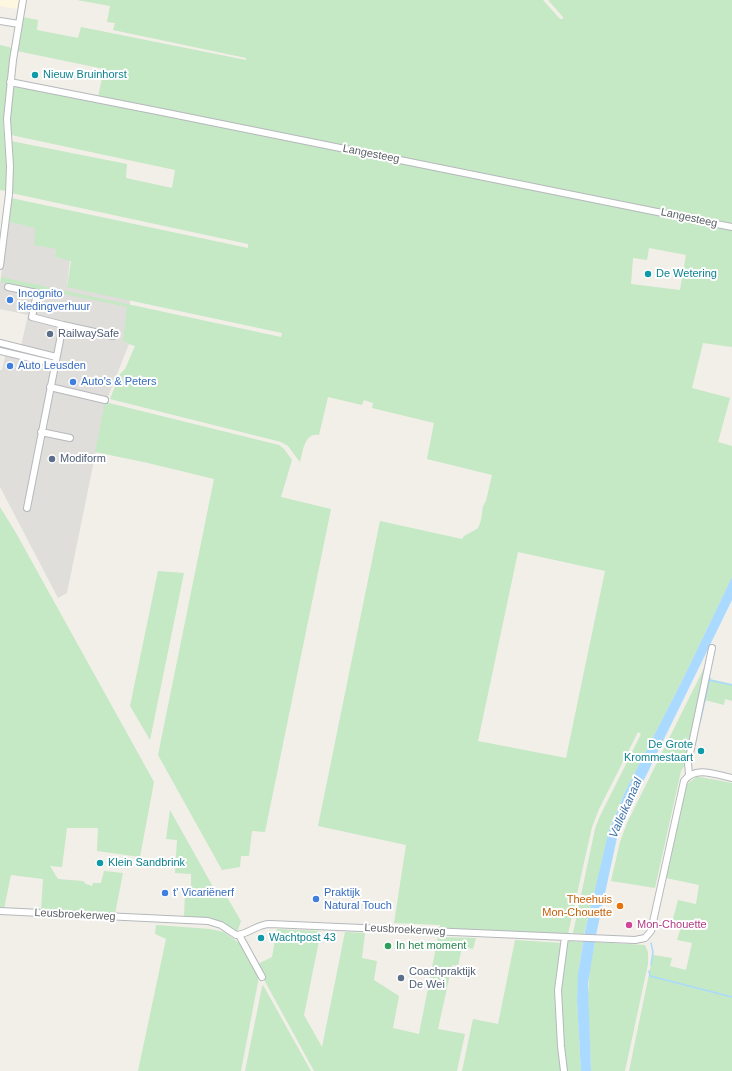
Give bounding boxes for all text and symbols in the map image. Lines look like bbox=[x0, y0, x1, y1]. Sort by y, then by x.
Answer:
place label: Nieuw Bruinhorst bbox=[43, 68, 127, 82]
marker: Nieuw Bruinhorst bbox=[30, 70, 40, 80]
street label: Langesteeg bbox=[342, 142, 400, 166]
street label: Langesteeg bbox=[660, 206, 718, 230]
place label: De Wetering bbox=[656, 267, 717, 281]
marker: De Wetering bbox=[643, 269, 653, 279]
place label: Incognito kledingverhuur bbox=[18, 287, 90, 313]
marker: Incognito kledingverhuur bbox=[5, 295, 15, 305]
place label: RailwaySafe bbox=[58, 327, 119, 341]
marker: RailwaySafe bbox=[45, 329, 55, 339]
place label: Auto Leusden bbox=[18, 359, 86, 373]
marker: Auto Leusden bbox=[5, 361, 15, 371]
place label: Auto's & Peters bbox=[81, 375, 156, 389]
marker: Auto's & Peters bbox=[68, 377, 78, 387]
place label: Modiform bbox=[60, 452, 106, 466]
marker: Modiform bbox=[47, 454, 57, 464]
place label: De Grote Krommestaart bbox=[624, 738, 693, 764]
marker: De Grote Krommestaart bbox=[696, 746, 706, 756]
water label: Valleikanaal bbox=[606, 776, 646, 840]
place label: Klein Sandbrink bbox=[108, 856, 185, 870]
marker: Klein Sandbrink bbox=[95, 858, 105, 868]
place label: t’ Vicariënerf bbox=[173, 886, 234, 900]
place label: Praktijk Natural Touch bbox=[324, 886, 392, 912]
marker: t’ Vicariënerf bbox=[160, 888, 170, 898]
place label: Theehuis Mon-Chouette bbox=[542, 893, 612, 919]
marker: Praktijk Natural Touch bbox=[311, 894, 321, 904]
marker: Theehuis Mon-Chouette bbox=[615, 901, 625, 911]
street label: Leusbroekerweg bbox=[34, 906, 116, 924]
place label: Mon-Chouette bbox=[637, 918, 707, 932]
marker: Mon-Chouette bbox=[624, 920, 634, 930]
street label: Leusbroekerweg bbox=[364, 921, 446, 939]
place label: Wachtpost 43 bbox=[269, 931, 336, 945]
marker: Wachtpost 43 bbox=[256, 933, 266, 943]
place label: In het moment bbox=[396, 939, 466, 953]
marker: In het moment bbox=[383, 941, 393, 951]
place label: Coachpraktijk De Wei bbox=[409, 965, 476, 991]
marker: Coachpraktijk De Wei bbox=[396, 973, 406, 983]

